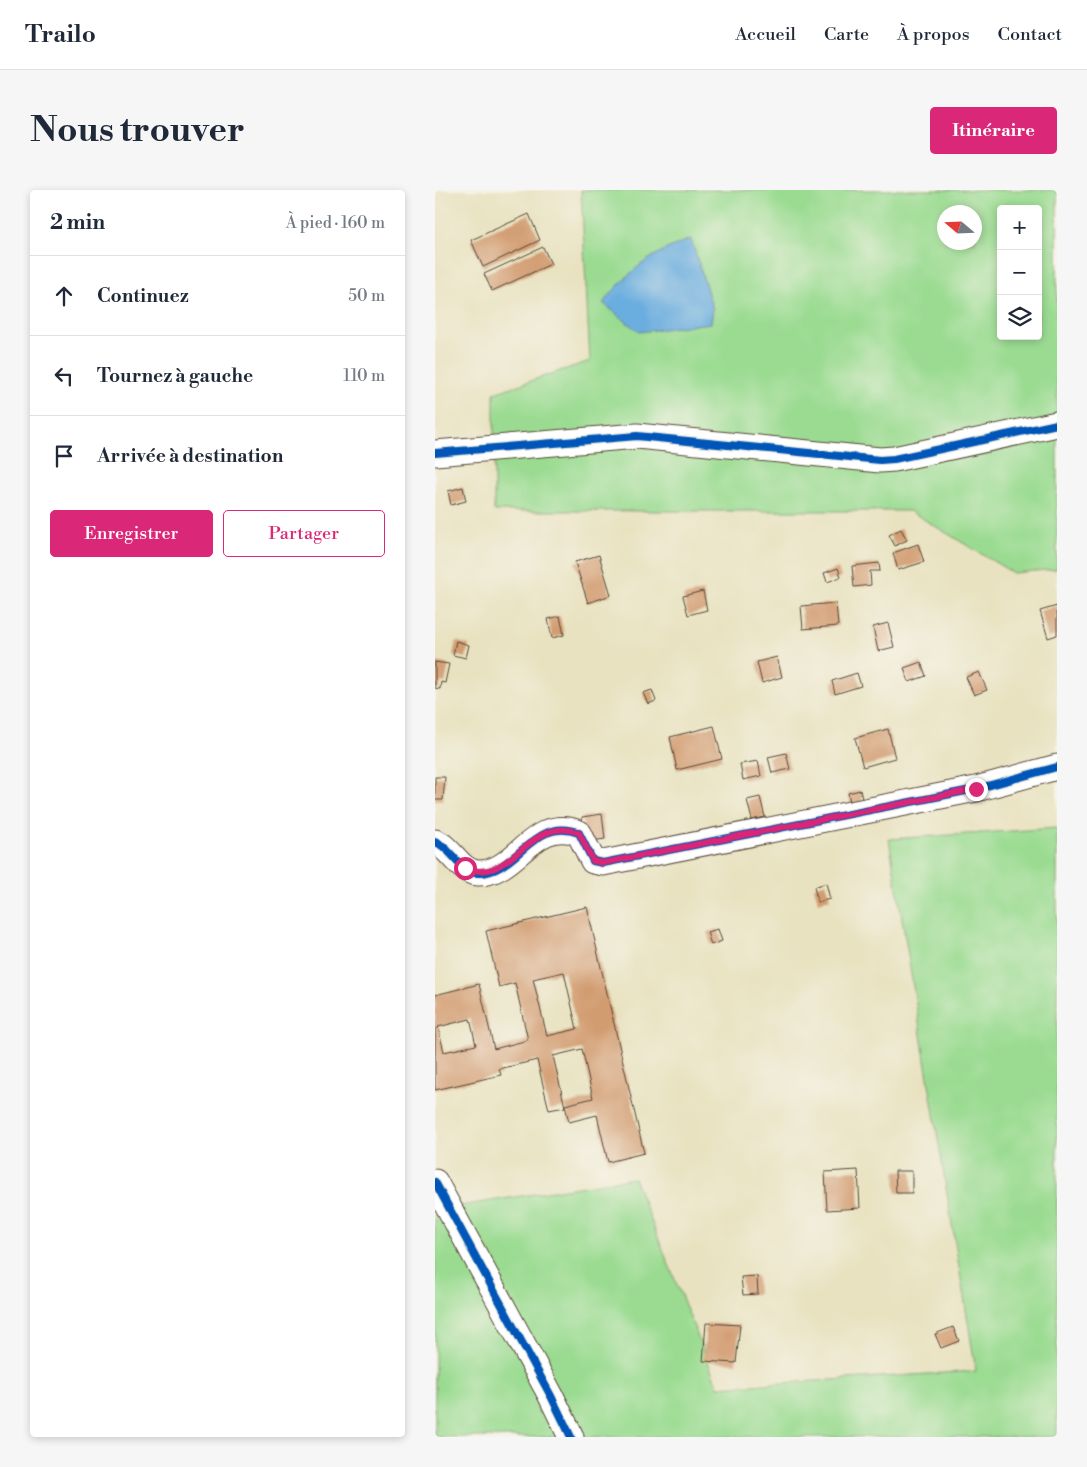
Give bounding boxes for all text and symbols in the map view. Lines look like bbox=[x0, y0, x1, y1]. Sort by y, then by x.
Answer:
text: Trailo bbox=[25, 20, 96, 50]
text: Accueil bbox=[735, 23, 796, 46]
text: Carte bbox=[824, 23, 869, 46]
text: À propos bbox=[897, 23, 970, 46]
text: Contact bbox=[998, 23, 1062, 46]
button: Itinéraire bbox=[930, 107, 1057, 154]
text: Nous trouver bbox=[30, 109, 245, 152]
north arrow bbox=[937, 205, 982, 250]
map controls bbox=[997, 205, 1042, 340]
button: + bbox=[997, 205, 1042, 250]
text: 2 min bbox=[50, 210, 105, 236]
text: À pied · 160 m bbox=[286, 213, 385, 233]
button: − bbox=[997, 250, 1042, 295]
icon: ahead bbox=[50, 282, 78, 310]
text: Continuez bbox=[97, 284, 189, 308]
text: 50 m bbox=[348, 286, 385, 306]
button: layers bbox=[997, 295, 1042, 340]
icon: left bbox=[50, 362, 78, 390]
text: Tournez à gauche bbox=[97, 364, 253, 388]
text: 110 m bbox=[343, 366, 385, 386]
icon: arrive bbox=[50, 442, 78, 470]
text: Arrivée à destination bbox=[97, 444, 283, 468]
button: Enregistrer bbox=[50, 510, 213, 557]
button: Partager bbox=[223, 510, 385, 557]
route end bbox=[965, 778, 988, 801]
route start bbox=[454, 857, 477, 880]

